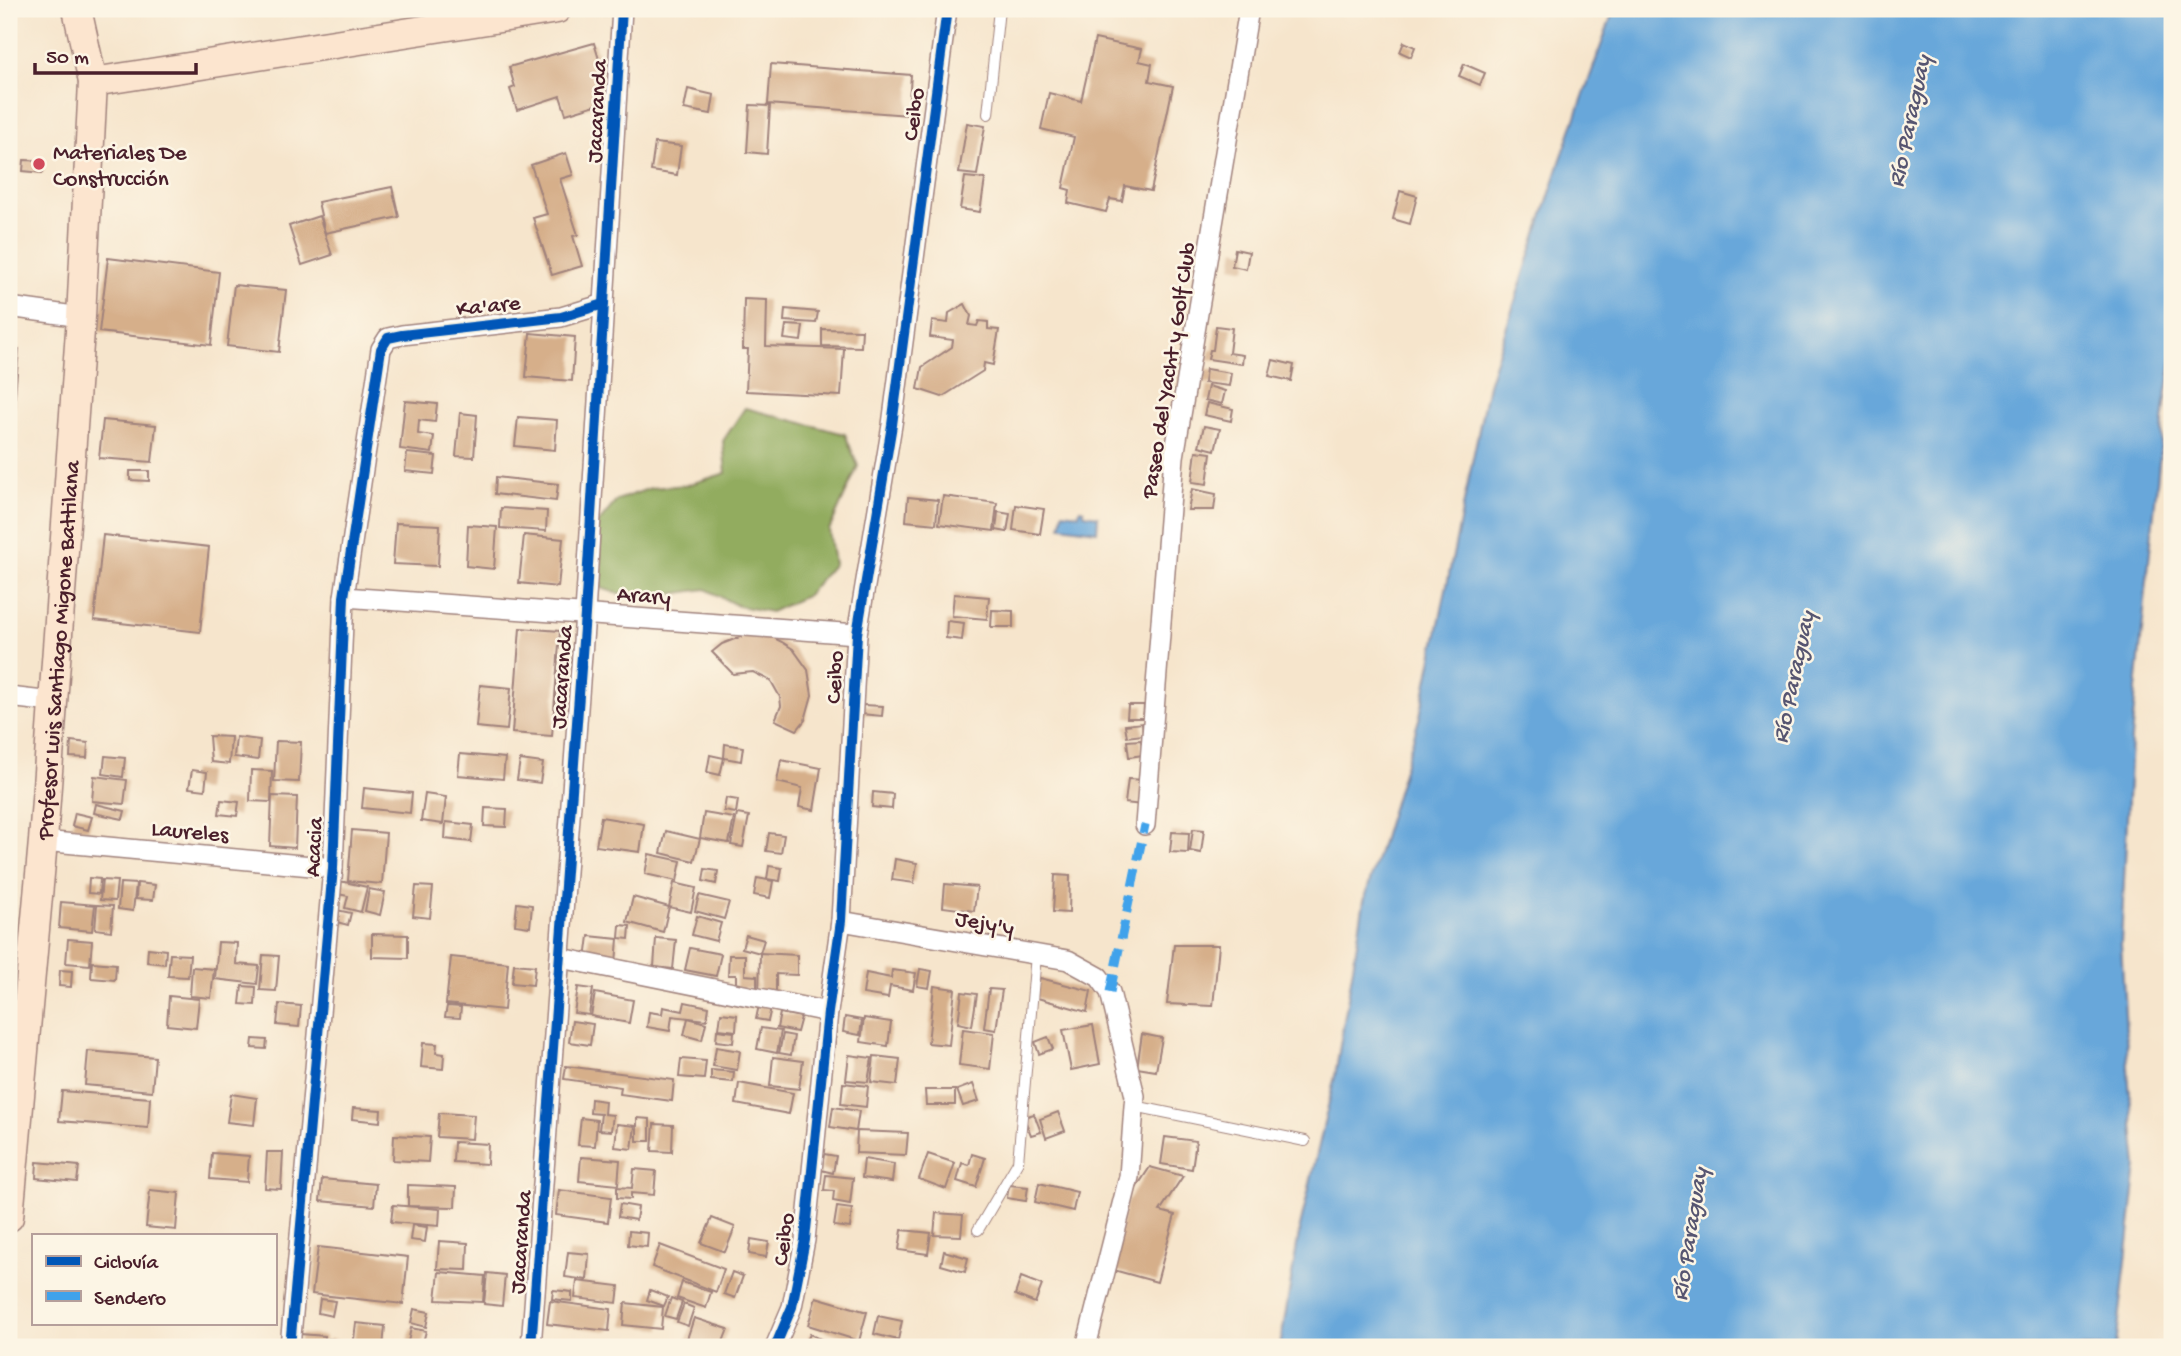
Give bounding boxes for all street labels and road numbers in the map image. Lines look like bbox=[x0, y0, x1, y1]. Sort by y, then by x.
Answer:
street label: Jacaranda bbox=[582, 58, 615, 164]
street label: Ceibo bbox=[898, 86, 933, 143]
street label: Paseo del Yacht y Golf Club bbox=[1137, 241, 1204, 501]
street label: Ka'are bbox=[455, 291, 523, 324]
street label: Profesor Luis Santiago Migone Battilana bbox=[33, 459, 88, 842]
street label: Arary bbox=[616, 582, 672, 613]
street label: Jacaranda bbox=[546, 623, 581, 730]
street label: Ceibo bbox=[822, 650, 851, 705]
street label: Acacia bbox=[300, 815, 331, 878]
street label: Laureles bbox=[150, 817, 230, 850]
street label: Jejy'y bbox=[953, 906, 1016, 943]
street label: Jacaranda bbox=[505, 1188, 540, 1295]
street label: Ceibo bbox=[768, 1211, 803, 1268]

